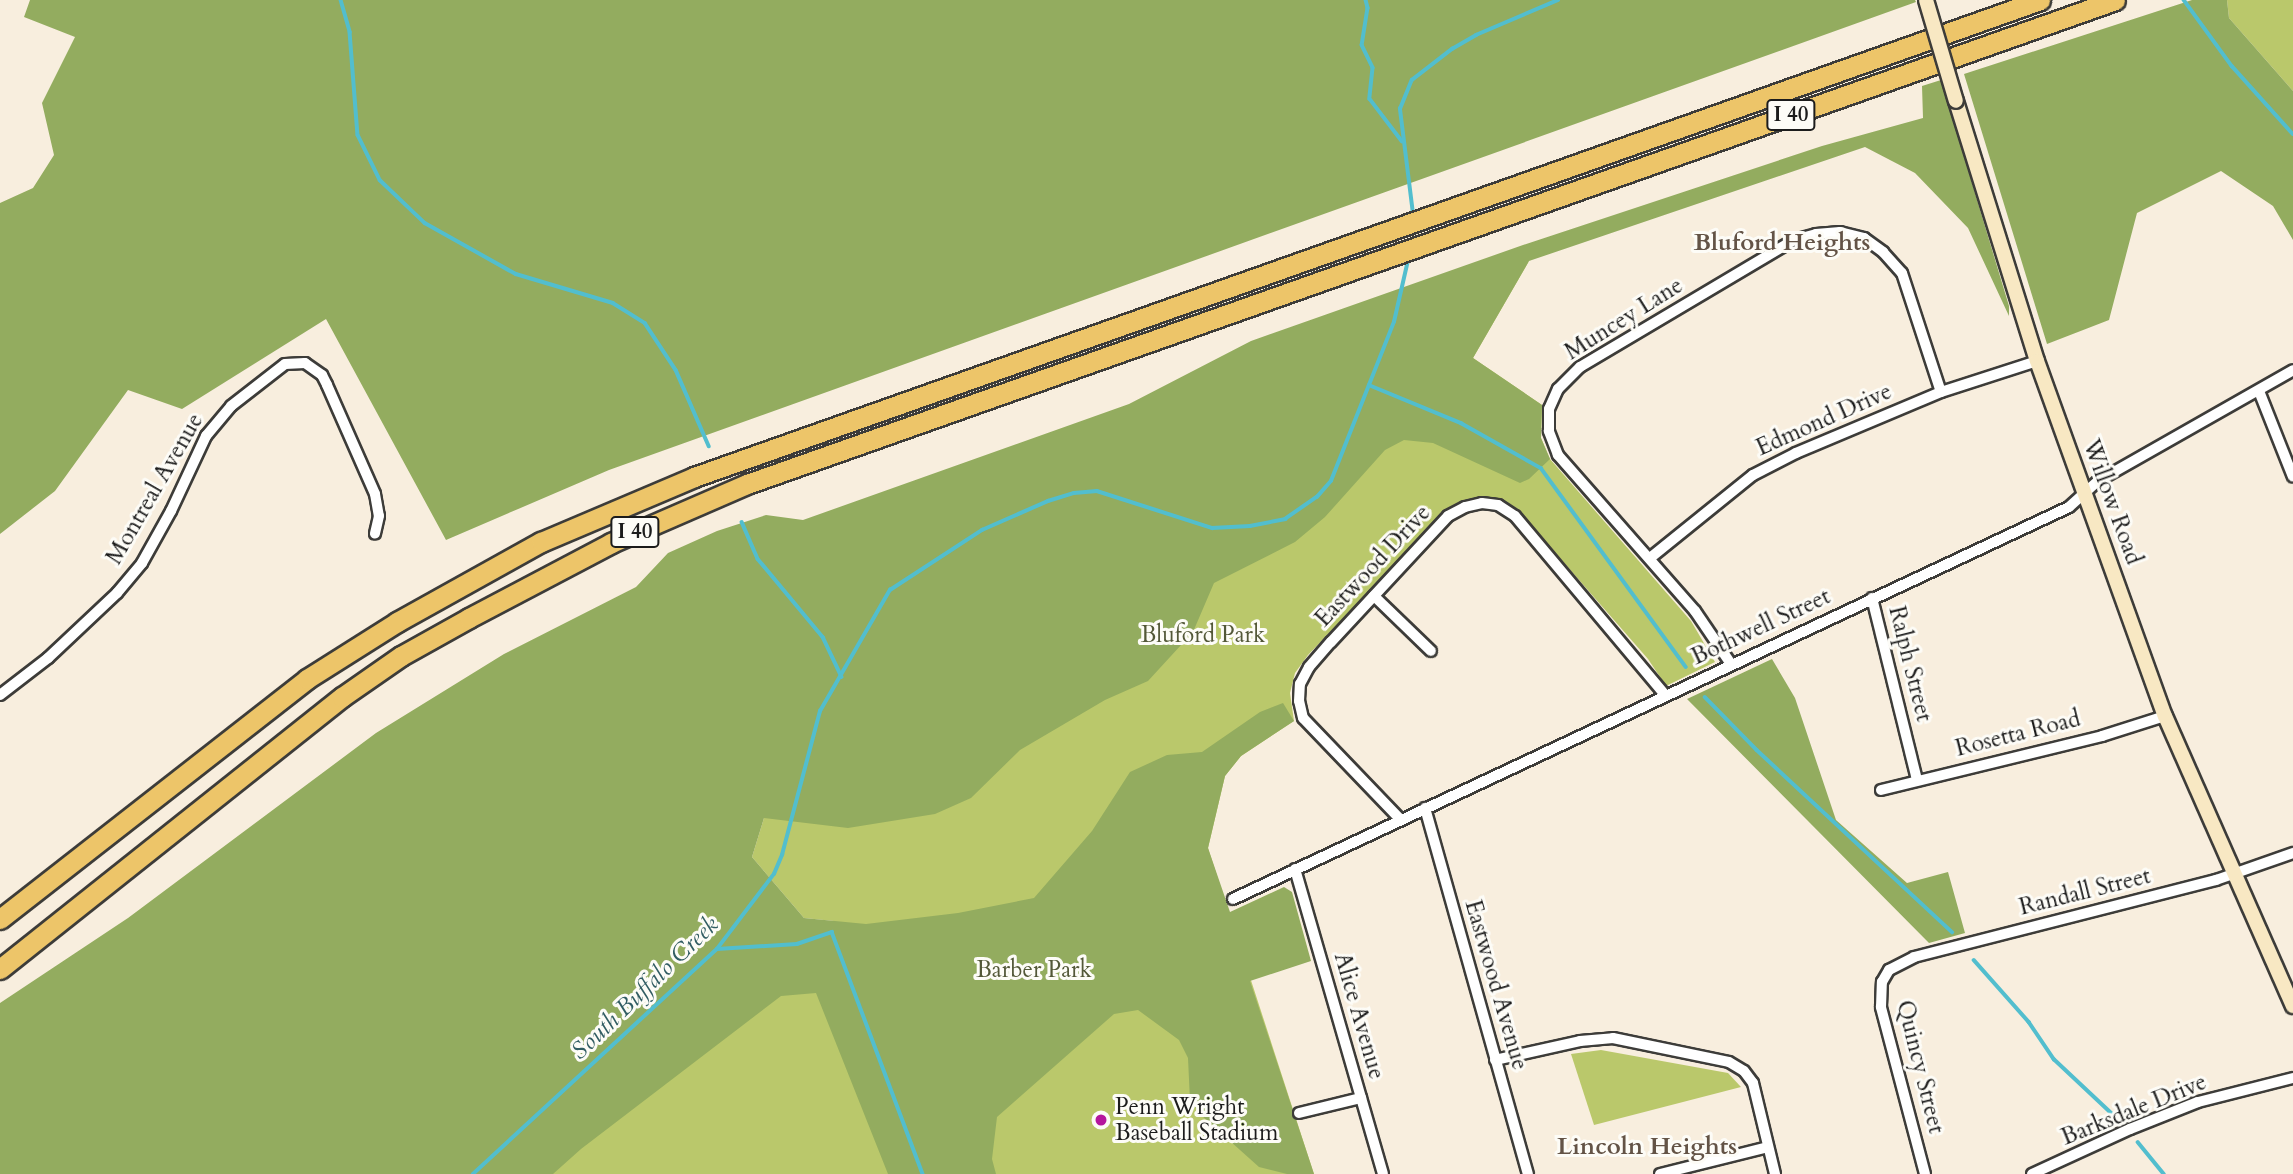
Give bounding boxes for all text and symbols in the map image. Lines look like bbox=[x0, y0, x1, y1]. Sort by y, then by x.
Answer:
road number: I 40 bbox=[1765, 97, 1817, 132]
district label: Bluford Heights bbox=[1694, 229, 1870, 257]
street label: Muncey Lane bbox=[1560, 272, 1688, 366]
street label: Edmond Drive bbox=[1752, 378, 1896, 462]
street label: Montreal Avenue bbox=[101, 409, 209, 569]
street label: Willow Road bbox=[2077, 436, 2147, 568]
street label: Eastwood Drive bbox=[1310, 499, 1436, 633]
road number: I 40 bbox=[609, 514, 661, 550]
street label: Bothwell Street bbox=[1687, 583, 1835, 671]
street label: Ralph Street bbox=[1882, 603, 1938, 725]
park label: Bluford Park bbox=[1141, 621, 1265, 649]
street label: Rosetta Road bbox=[1953, 705, 2083, 763]
street label: Randall Street bbox=[2016, 862, 2154, 922]
street label: Eastwood Avenue bbox=[1459, 897, 1533, 1073]
water label: South Buffalo Creek bbox=[565, 910, 725, 1066]
street label: Alice Avenue bbox=[1328, 950, 1390, 1082]
park label: Barber Park bbox=[976, 956, 1092, 984]
street label: Quincy Street bbox=[1890, 998, 1950, 1136]
street label: Barksdale Drive bbox=[2057, 1068, 2211, 1152]
place label: Penn Wright Baseball Stadium bbox=[1115, 1093, 1278, 1147]
marker: Penn Wright Baseball Stadium bbox=[1093, 1112, 1109, 1128]
district label: Lincoln Heights bbox=[1557, 1133, 1737, 1161]

